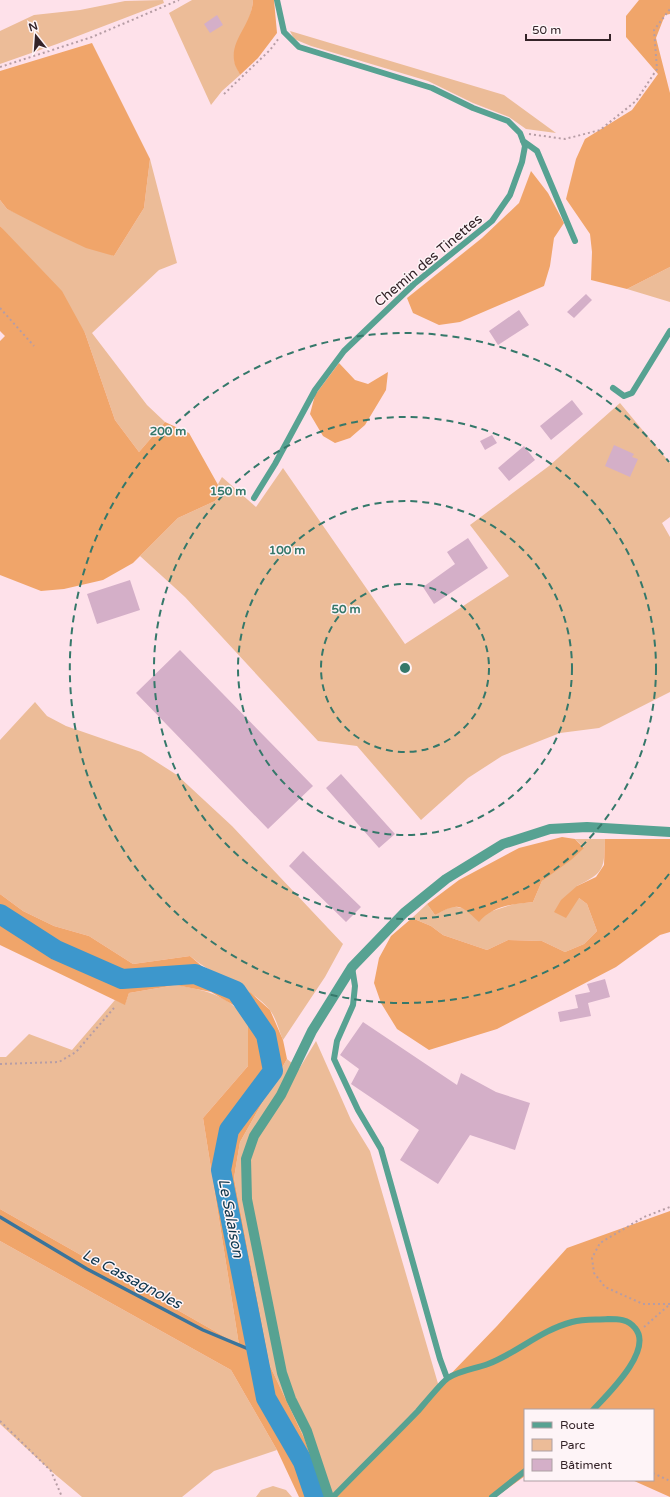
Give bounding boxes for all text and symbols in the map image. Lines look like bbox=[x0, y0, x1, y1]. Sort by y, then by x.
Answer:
north arrow bbox=[16, 16, 56, 56]
scale bar bbox=[526, 16, 610, 42]
text: N bbox=[27, 19, 39, 34]
text: 50 m bbox=[532, 23, 561, 37]
street label: Chemin des Tinettes bbox=[371, 210, 486, 310]
text: 200 m bbox=[150, 424, 186, 438]
text: 150 m bbox=[210, 484, 246, 498]
text: 100 m bbox=[269, 543, 305, 557]
text: 50 m bbox=[331, 602, 361, 616]
centre of rings bbox=[398, 661, 412, 675]
water label: Le Salaison bbox=[215, 1177, 248, 1260]
water label: Le Cassagnoles bbox=[79, 1245, 186, 1314]
legend bbox=[524, 1409, 654, 1481]
text: Route bbox=[560, 1418, 595, 1432]
text: Parc bbox=[560, 1438, 585, 1452]
text: Bâtiment bbox=[560, 1458, 612, 1472]

